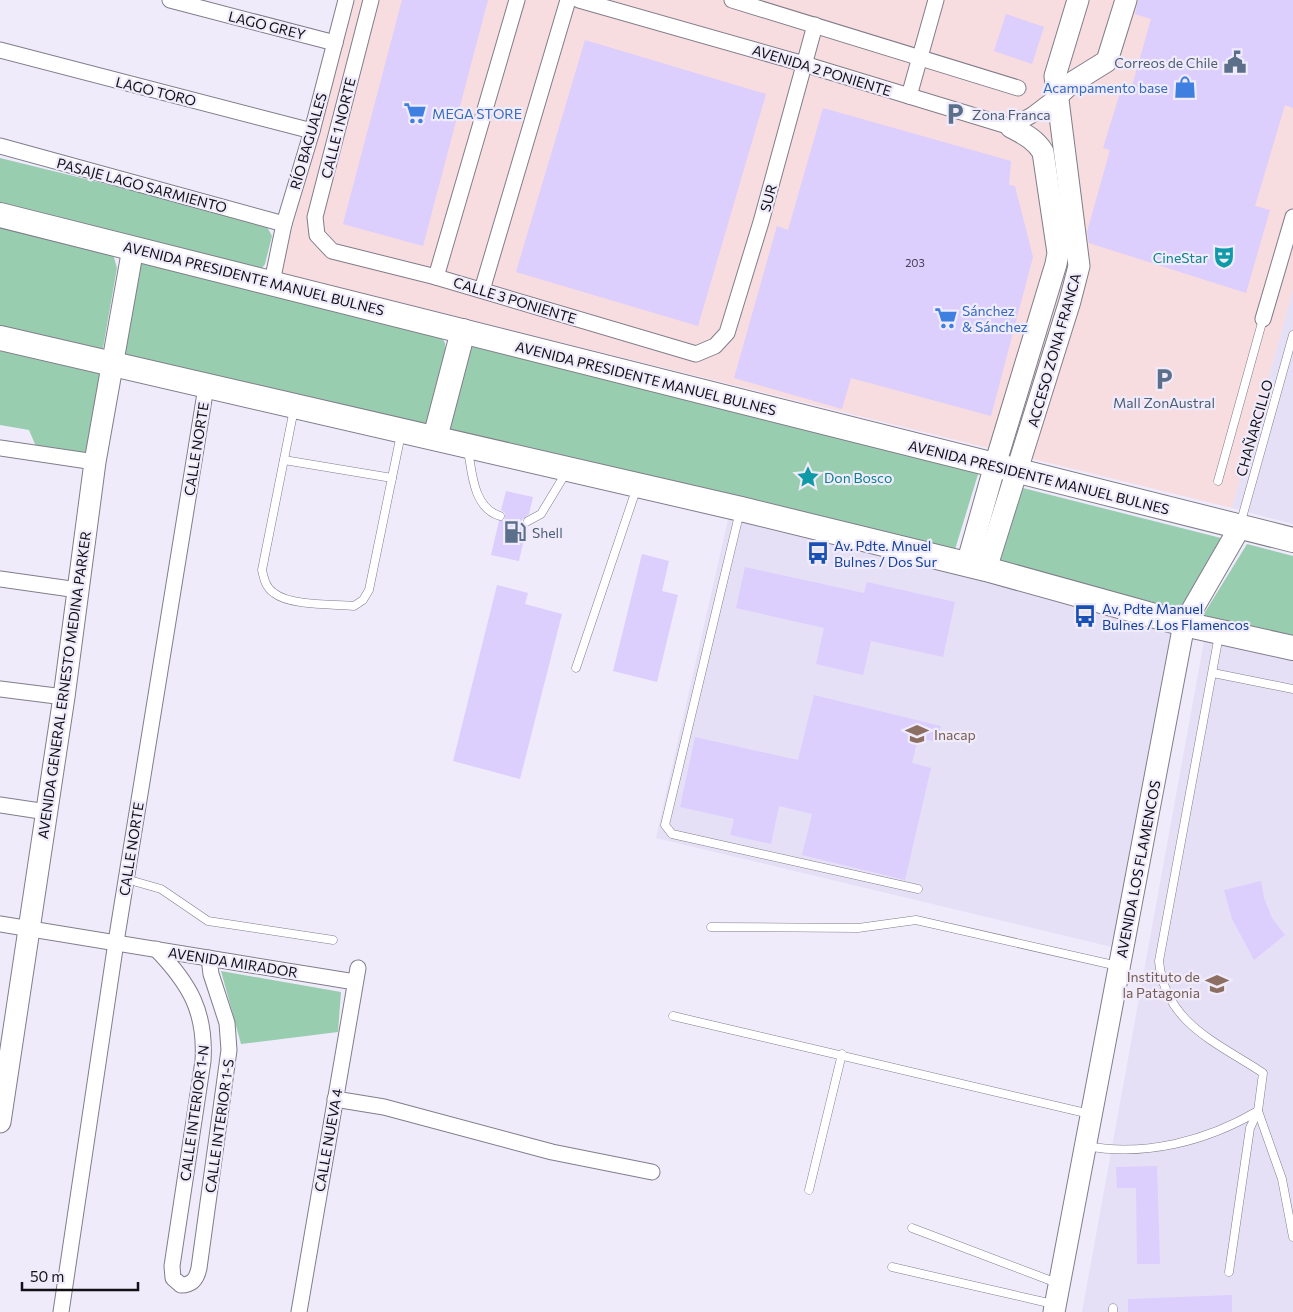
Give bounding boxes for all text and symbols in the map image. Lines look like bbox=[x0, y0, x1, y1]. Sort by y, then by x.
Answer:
street label: LAGO GREY bbox=[227, 7, 307, 43]
street label: AVENIDA 2 PONIENTE bbox=[750, 41, 894, 99]
public building icon: Correos de Chile bbox=[1222, 49, 1248, 75]
place label: Correos de Chile bbox=[1114, 54, 1218, 71]
street label: LAGO TORO bbox=[114, 73, 198, 109]
shop icon: Acampamento base bbox=[1172, 74, 1198, 100]
street label: CALLE 1 NORTE bbox=[317, 76, 359, 180]
place label: Acampamento base bbox=[1043, 79, 1168, 96]
street label: RÍO BAGUALES bbox=[286, 91, 330, 191]
supermarket icon: MEGA STORE bbox=[402, 100, 428, 126]
parking icon: Zona Franca bbox=[942, 101, 968, 127]
place label: MEGA STORE bbox=[432, 105, 522, 122]
place label: Zona Franca bbox=[972, 106, 1051, 123]
street label: PASAJE LAGO SARMIENTO bbox=[55, 154, 229, 216]
street label: SUR bbox=[756, 182, 780, 214]
street label: AVENIDA PRESIDENTE MANUEL BULNES bbox=[122, 237, 386, 319]
theatre icon: CineStar bbox=[1211, 244, 1237, 270]
place label: CineStar bbox=[1153, 249, 1208, 266]
house number: 203 bbox=[905, 256, 925, 269]
street label: ACCESO ZONA FRANCA bbox=[1024, 271, 1084, 429]
street label: CALLE 3 PONIENTE bbox=[451, 273, 579, 327]
place label: Sánchez & Sánchez bbox=[962, 302, 1028, 335]
supermarket icon: Sánchez & Sánchez bbox=[933, 305, 959, 331]
street label: AVENIDA PRESIDENTE MANUEL BULNES bbox=[514, 337, 778, 419]
parking icon: Mall ZonAustral bbox=[1151, 366, 1177, 392]
street label: CHAÑARCILLO bbox=[1232, 378, 1276, 478]
place label: Mall ZonAustral bbox=[1113, 394, 1215, 411]
street label: CALLE NORTE bbox=[180, 401, 212, 497]
street label: AVENIDA PRESIDENTE MANUEL BULNES bbox=[907, 436, 1171, 518]
place icon: Don Bosco bbox=[795, 464, 821, 490]
place label: Don Bosco bbox=[824, 469, 892, 486]
fuel station icon: Shell bbox=[502, 519, 528, 545]
place label: Shell bbox=[532, 524, 563, 541]
street label: AVENIDA GENERAL ERNESTO MEDINA PARKER bbox=[34, 530, 94, 840]
place label: Av. Pdte. Mnuel Bulnes / Dos Sur bbox=[834, 537, 937, 570]
bus stop icon: Av. Pdte. Mnuel Bulnes / Dos Sur bbox=[805, 540, 831, 566]
place label: Av, Pdte Manuel Bulnes / Los Flamencos bbox=[1102, 600, 1249, 633]
bus stop icon: Av, Pdte Manuel Bulnes / Los Flamencos bbox=[1072, 603, 1098, 629]
school or university icon: Inacap bbox=[904, 721, 930, 747]
place label: Inacap bbox=[934, 726, 976, 743]
street label: AVENIDA LOS FLAMENCOS bbox=[1112, 779, 1164, 959]
street label: CALLE NORTE bbox=[115, 801, 147, 897]
street label: AVENIDA MIRADOR bbox=[167, 943, 299, 981]
place label: Instituto de la Patagonia bbox=[1123, 968, 1200, 1001]
school or university icon: Instituto de la Patagonia bbox=[1204, 971, 1230, 997]
street label: CALLE INTERIOR 1-N bbox=[176, 1044, 212, 1182]
street label: CALLE INTERIOR 1-S bbox=[201, 1058, 237, 1194]
street label: CALLE NUEVA 4 bbox=[311, 1086, 346, 1193]
scale bar bbox=[22, 1260, 139, 1292]
text: 50 m bbox=[30, 1267, 64, 1285]

